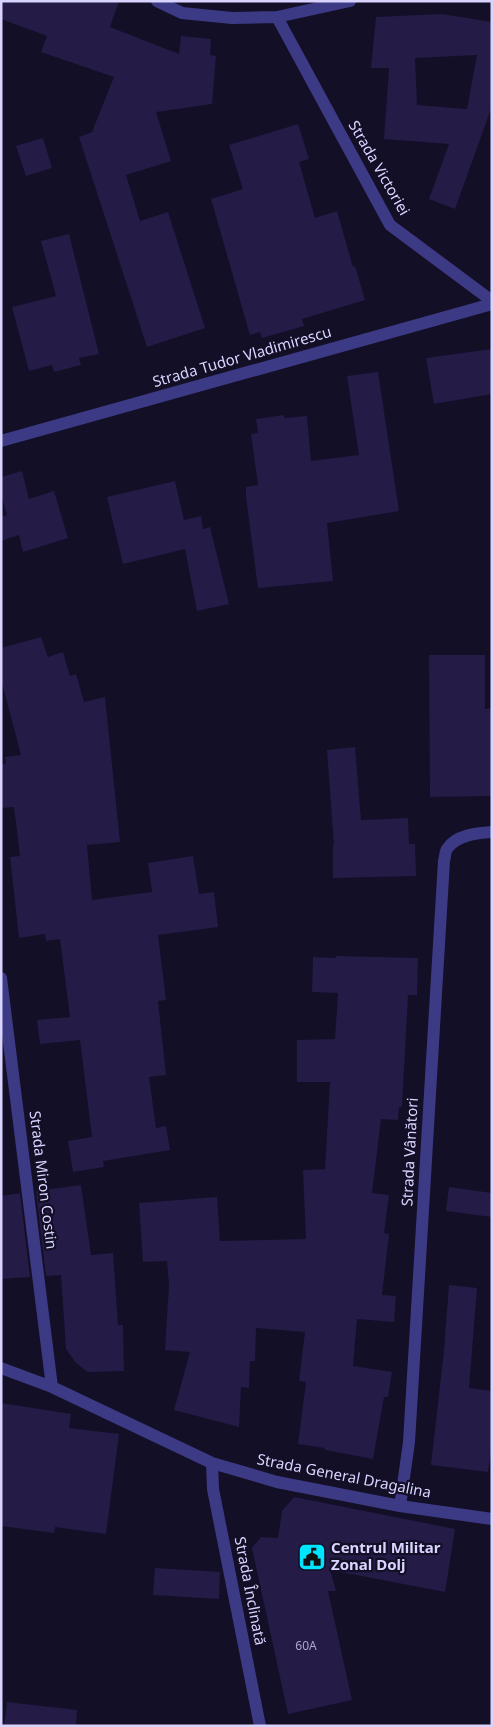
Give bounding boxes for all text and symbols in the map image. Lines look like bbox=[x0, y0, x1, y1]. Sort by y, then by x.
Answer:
street label: Strada Victoriei bbox=[345, 116, 415, 219]
street label: Strada Tudor Vladimirescu bbox=[150, 321, 333, 391]
street label: Strada Vânători bbox=[396, 1097, 422, 1207]
street label: Strada Miron Costin bbox=[26, 1109, 62, 1250]
street label: Strada General Dragalina bbox=[255, 1448, 433, 1502]
street label: Strada Înclinată bbox=[231, 1535, 271, 1647]
place label: Centrul Militar Zonal Dolj bbox=[331, 1537, 441, 1574]
public building icon: Centrul Militar Zonal Dolj bbox=[297, 1542, 327, 1572]
house number: 60A bbox=[295, 1637, 317, 1654]

